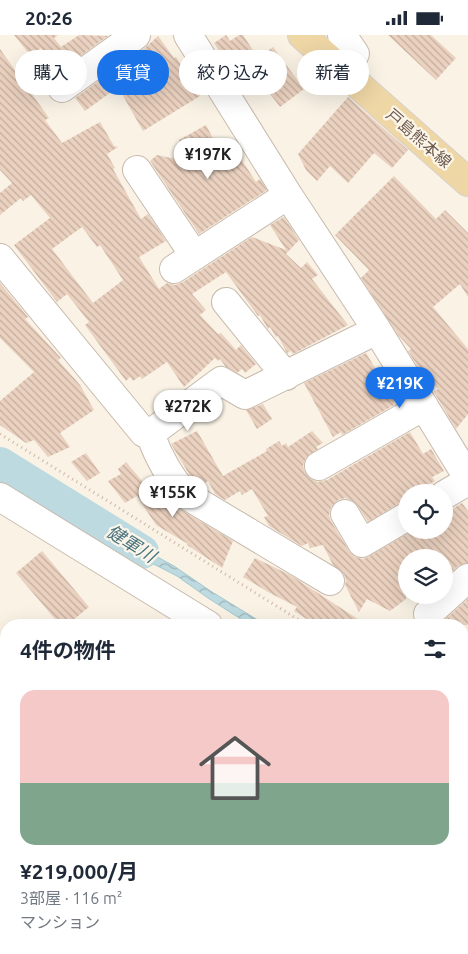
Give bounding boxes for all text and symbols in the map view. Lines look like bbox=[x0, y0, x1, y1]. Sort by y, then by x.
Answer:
text: 20:26 bbox=[25, 7, 73, 29]
chip: 購入 bbox=[15, 50, 87, 95]
chip: 賃貸 bbox=[97, 50, 169, 95]
chip: 絞り込み bbox=[179, 50, 287, 95]
chip: 新着 bbox=[297, 50, 369, 95]
street label: 戸島熊本線 bbox=[383, 105, 455, 171]
pin: ¥197K bbox=[173, 137, 243, 180]
text: ¥197K bbox=[185, 145, 231, 163]
pin: ¥219K bbox=[365, 367, 435, 409]
text: ¥219K bbox=[377, 374, 423, 392]
pin: ¥272K bbox=[153, 389, 223, 432]
text: ¥272K bbox=[165, 397, 211, 415]
pin: ¥155K bbox=[138, 475, 208, 518]
text: ¥155K bbox=[150, 483, 196, 501]
map controls bbox=[398, 484, 453, 604]
button: locate bbox=[398, 484, 453, 539]
water label: 健軍川 bbox=[103, 520, 161, 567]
button: layers bbox=[398, 549, 453, 604]
icon: filters bbox=[421, 635, 449, 663]
text: 4件の物件 bbox=[20, 638, 116, 662]
icon: home bbox=[190, 723, 280, 813]
text: ¥219,000/月 bbox=[20, 859, 138, 883]
text: 3部屋 · 116 m² bbox=[20, 889, 123, 907]
text: マンション bbox=[20, 913, 100, 931]

